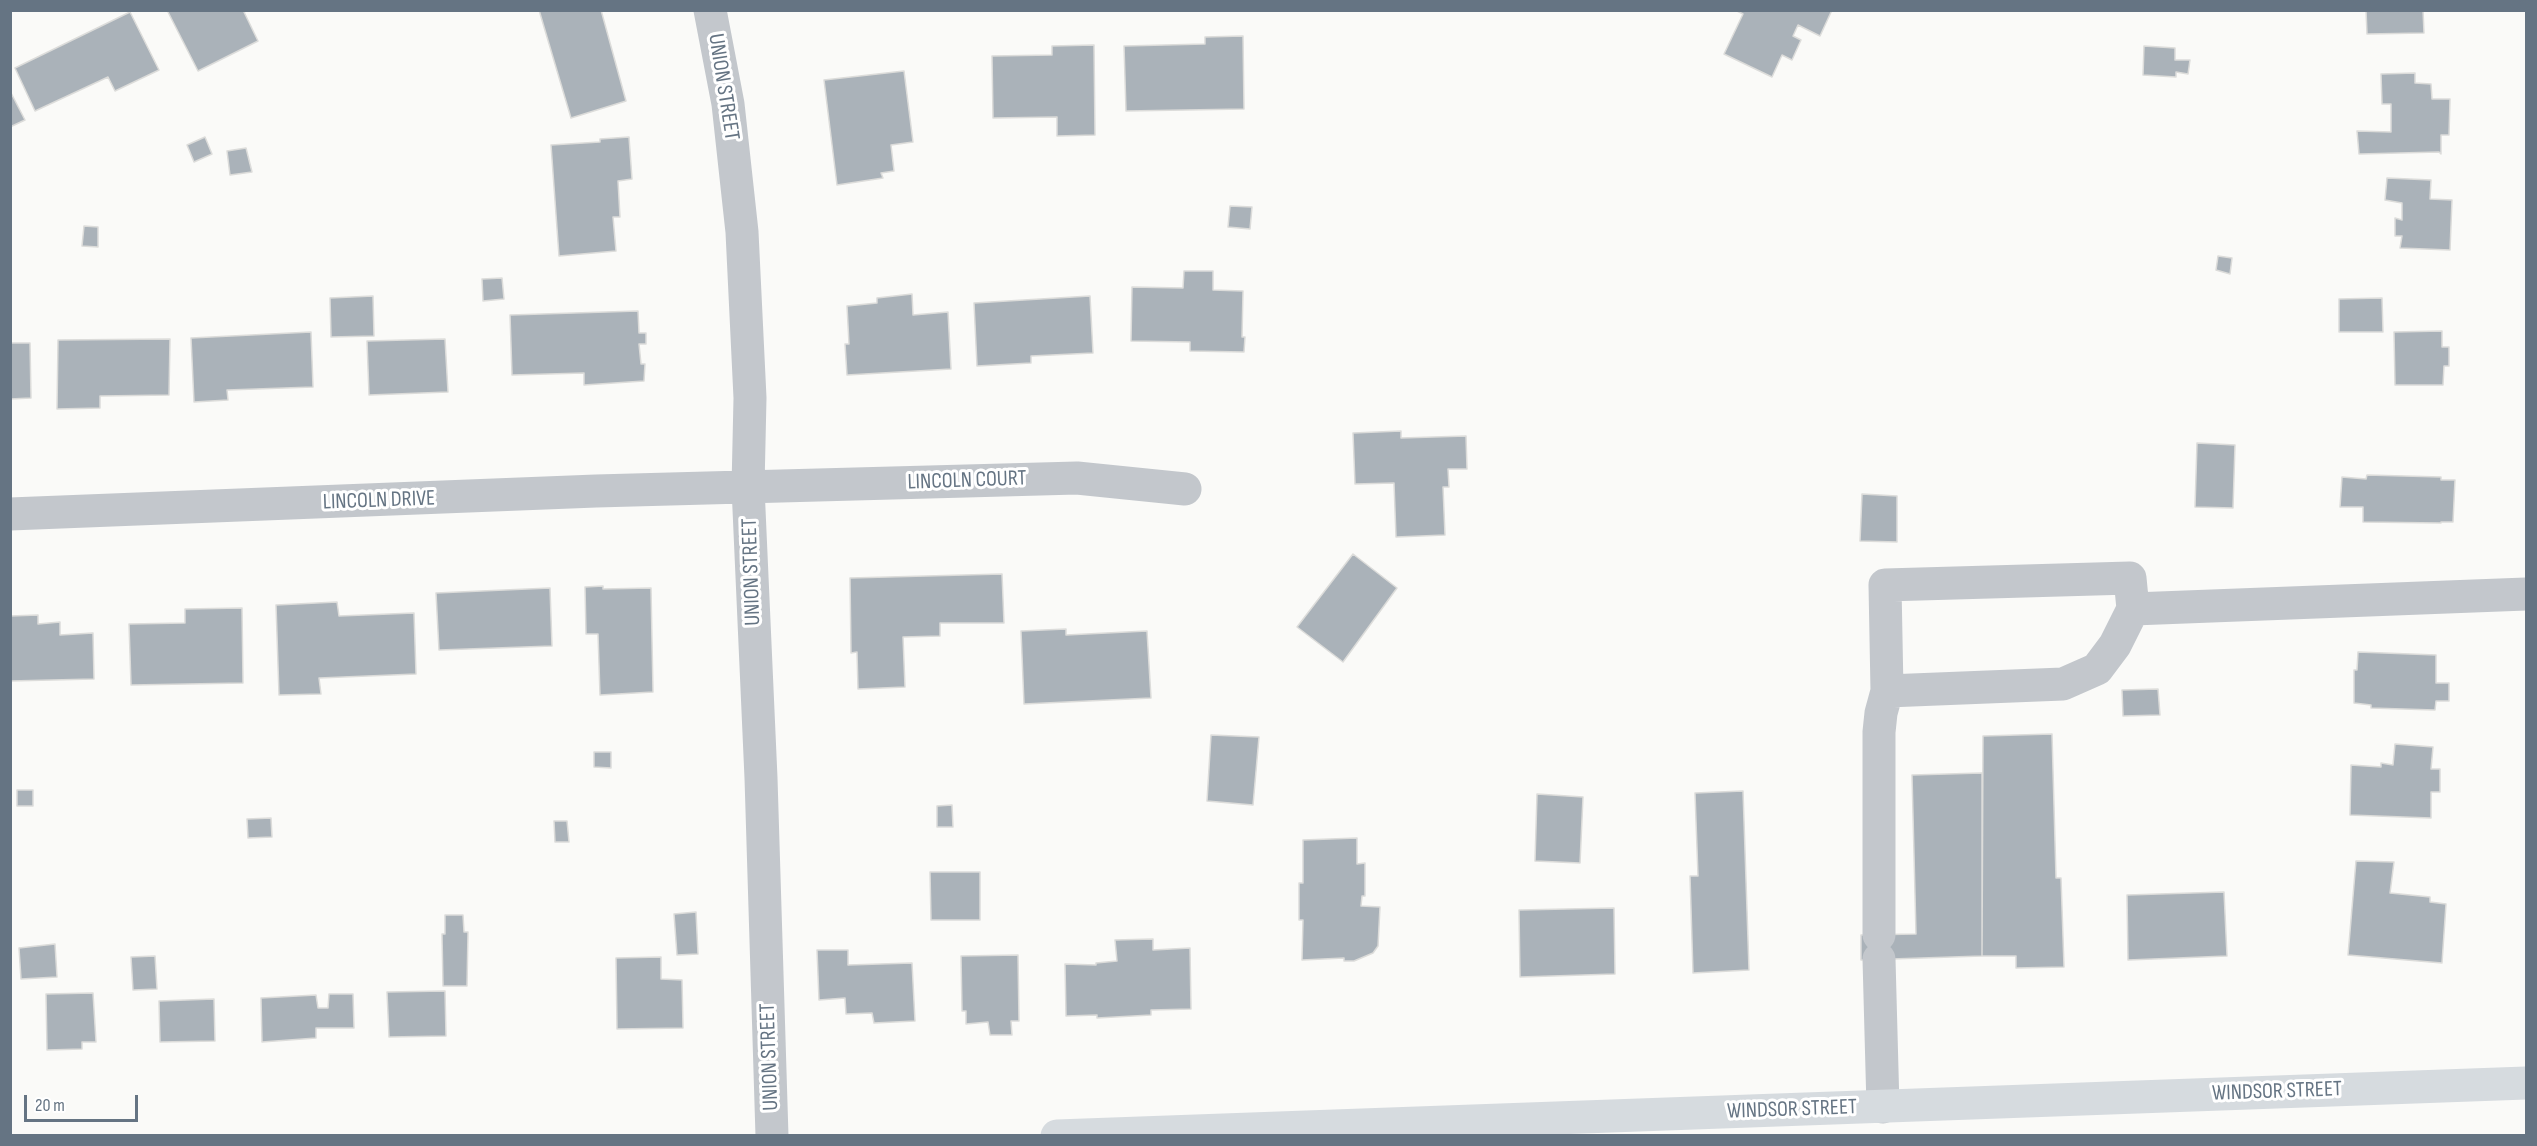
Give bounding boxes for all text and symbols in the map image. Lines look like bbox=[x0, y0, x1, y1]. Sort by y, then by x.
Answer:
street label: UNION STREET bbox=[702, 32, 744, 142]
street label: LINCOLN COURT bbox=[907, 466, 1027, 496]
street label: LINCOLN DRIVE bbox=[322, 486, 436, 516]
street label: UNION STREET bbox=[737, 518, 767, 626]
street label: UNION STREET bbox=[755, 1003, 785, 1111]
street label: WINDSOR STREET bbox=[2212, 1077, 2342, 1107]
scale bar bbox=[27, 1083, 141, 1121]
text: 20 m bbox=[35, 1095, 65, 1116]
street label: WINDSOR STREET bbox=[1727, 1095, 1857, 1125]

